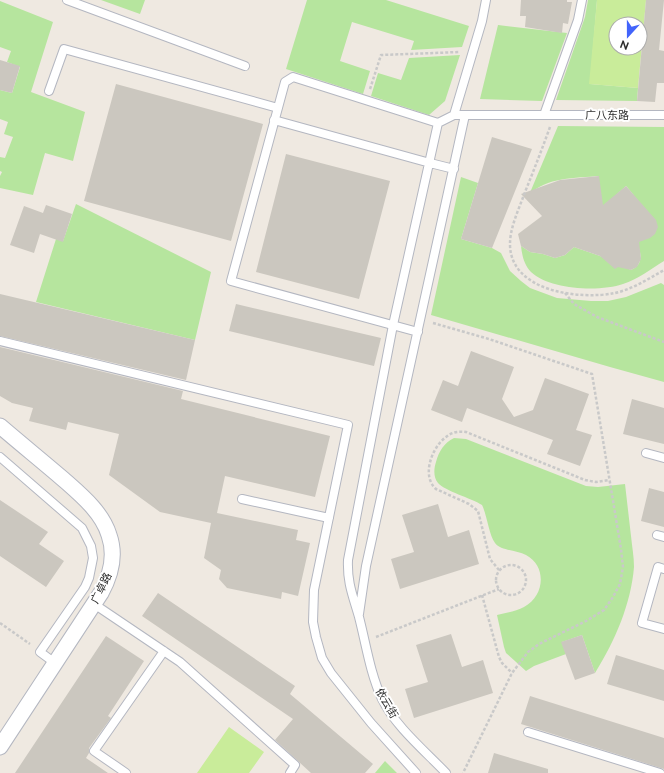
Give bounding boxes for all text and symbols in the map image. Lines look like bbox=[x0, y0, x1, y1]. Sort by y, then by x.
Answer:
north arrow bbox=[608, 16, 648, 56]
text: N bbox=[618, 37, 631, 52]
street label: 广八东路 bbox=[585, 109, 629, 122]
street label: 广卓路 bbox=[88, 571, 115, 606]
street label: 依云街 bbox=[373, 686, 400, 721]

